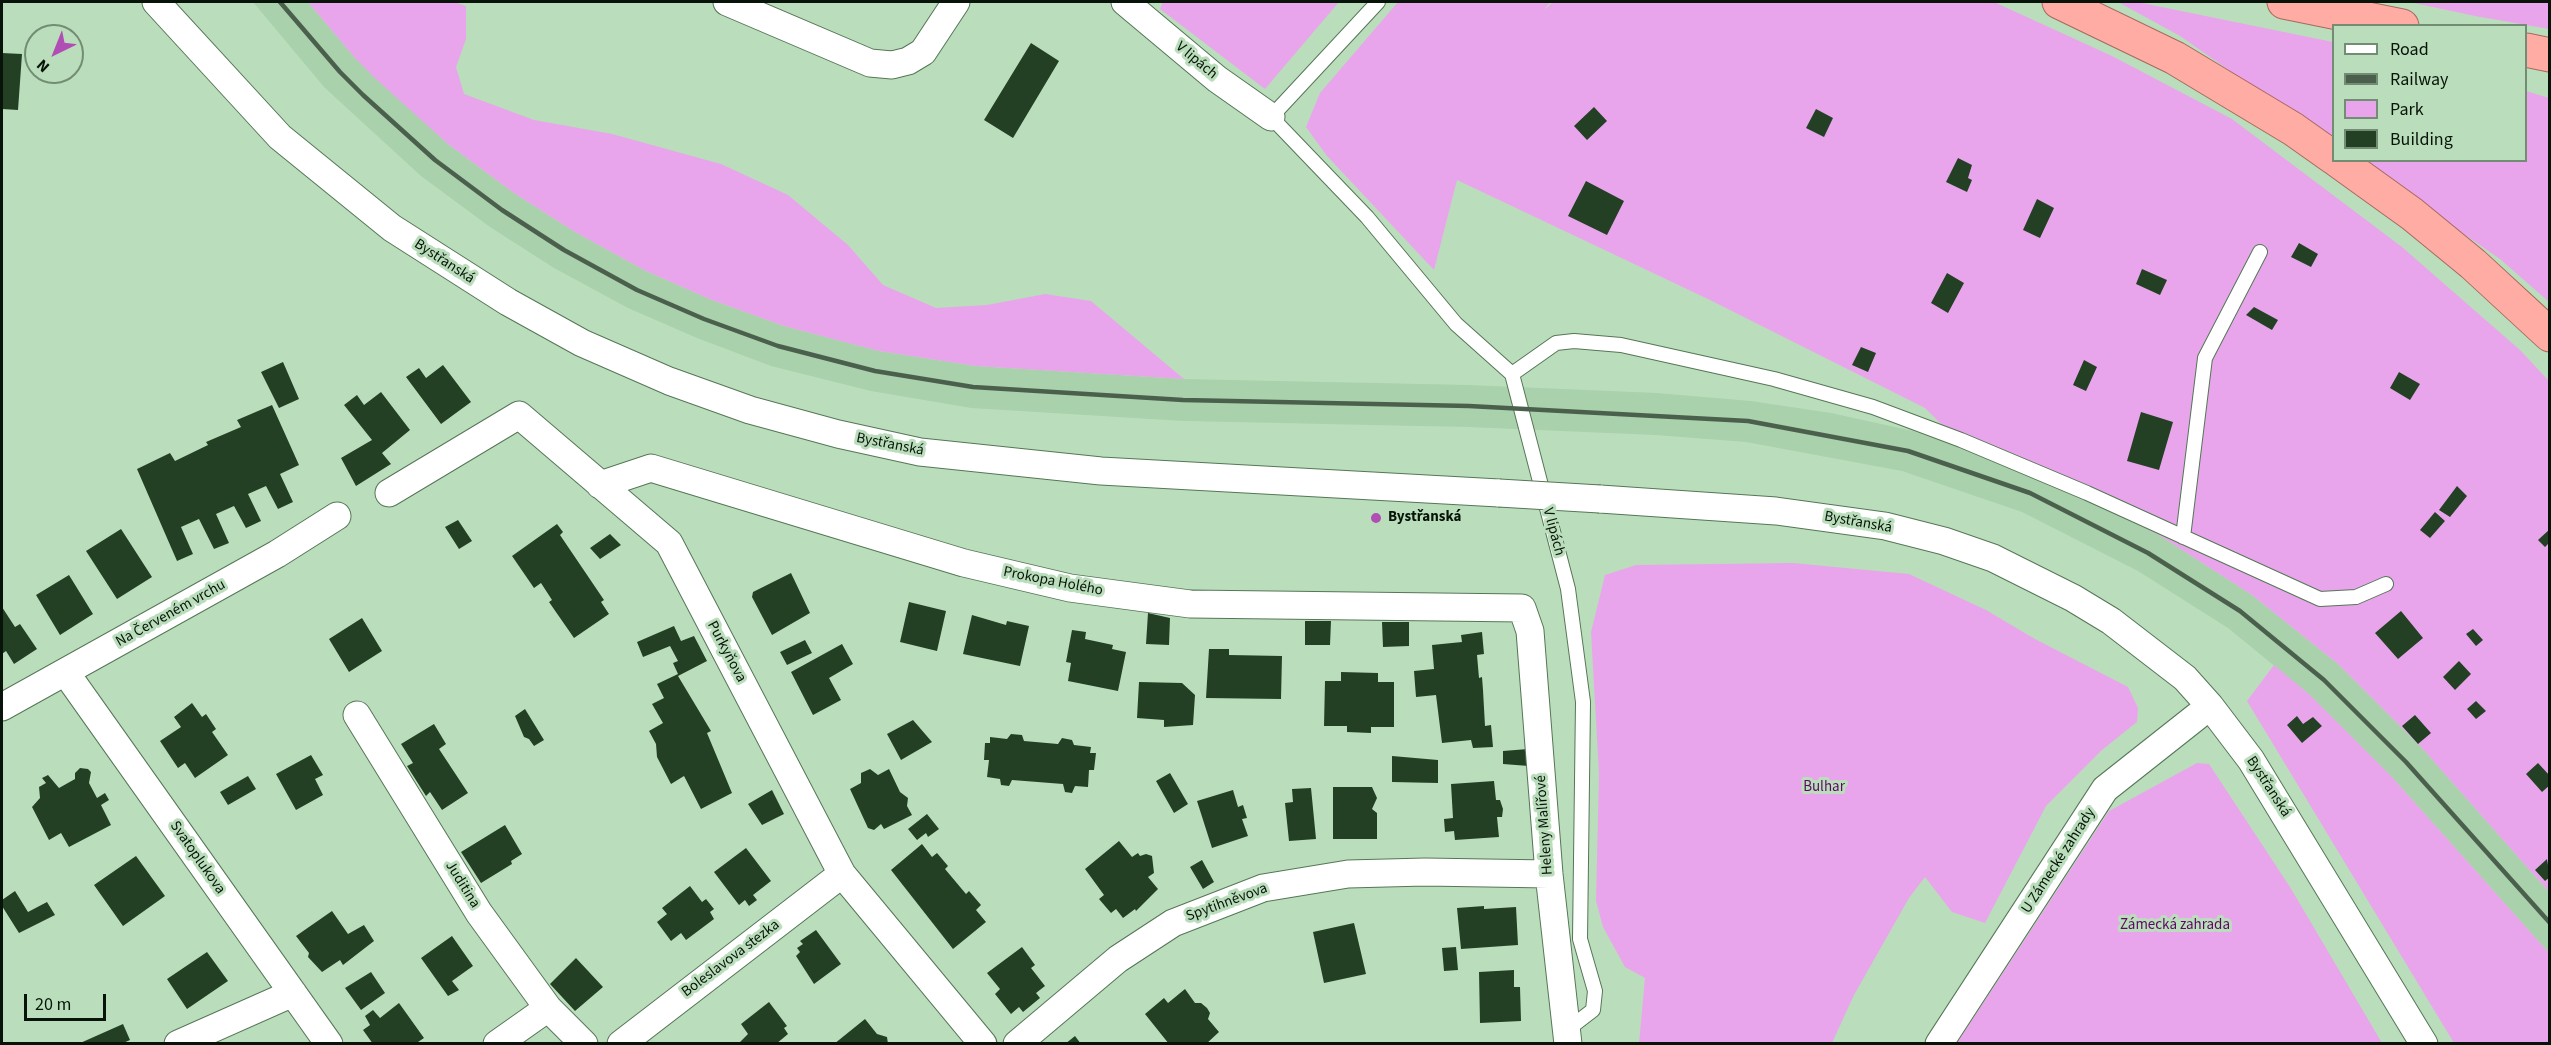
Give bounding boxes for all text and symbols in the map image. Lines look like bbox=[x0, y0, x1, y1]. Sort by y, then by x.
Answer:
north arrow bbox=[24, 24, 84, 84]
legend bbox=[2332, 24, 2527, 162]
text: Road bbox=[2390, 37, 2429, 62]
street label: V lipách bbox=[1171, 38, 1221, 84]
text: N bbox=[32, 54, 54, 77]
text: Railway bbox=[2390, 67, 2449, 92]
text: Park bbox=[2390, 97, 2424, 122]
text: Building bbox=[2390, 127, 2453, 152]
street label: Bystřanská bbox=[410, 236, 478, 288]
street label: Bystřanská bbox=[855, 430, 925, 460]
street label: V lipách bbox=[1538, 506, 1568, 558]
street label: Bystřanská bbox=[1823, 508, 1893, 538]
place label: Bystřanská bbox=[1388, 509, 1461, 527]
marker: Bystřanská bbox=[1369, 511, 1383, 525]
street label: Prokopa Holého bbox=[1002, 564, 1104, 600]
street label: Na Červeném vrchu bbox=[113, 576, 229, 652]
street label: Purkyňova bbox=[702, 618, 750, 686]
street label: Bystřanská bbox=[2242, 753, 2294, 821]
street label: Heleny Malířové bbox=[1533, 774, 1557, 876]
park label: Bulhar bbox=[1803, 779, 1845, 797]
street label: U Zámecké zahrady bbox=[2018, 805, 2100, 917]
street label: Svatoplukova bbox=[165, 818, 229, 898]
street label: Juditina bbox=[441, 858, 483, 912]
street label: Spytihněvova bbox=[1184, 880, 1270, 926]
street label: Boleslavova stezka bbox=[679, 916, 783, 1002]
park label: Zámecká zahrada bbox=[2120, 917, 2230, 935]
scale bar bbox=[27, 982, 110, 1020]
text: 20 m bbox=[35, 992, 71, 1017]

